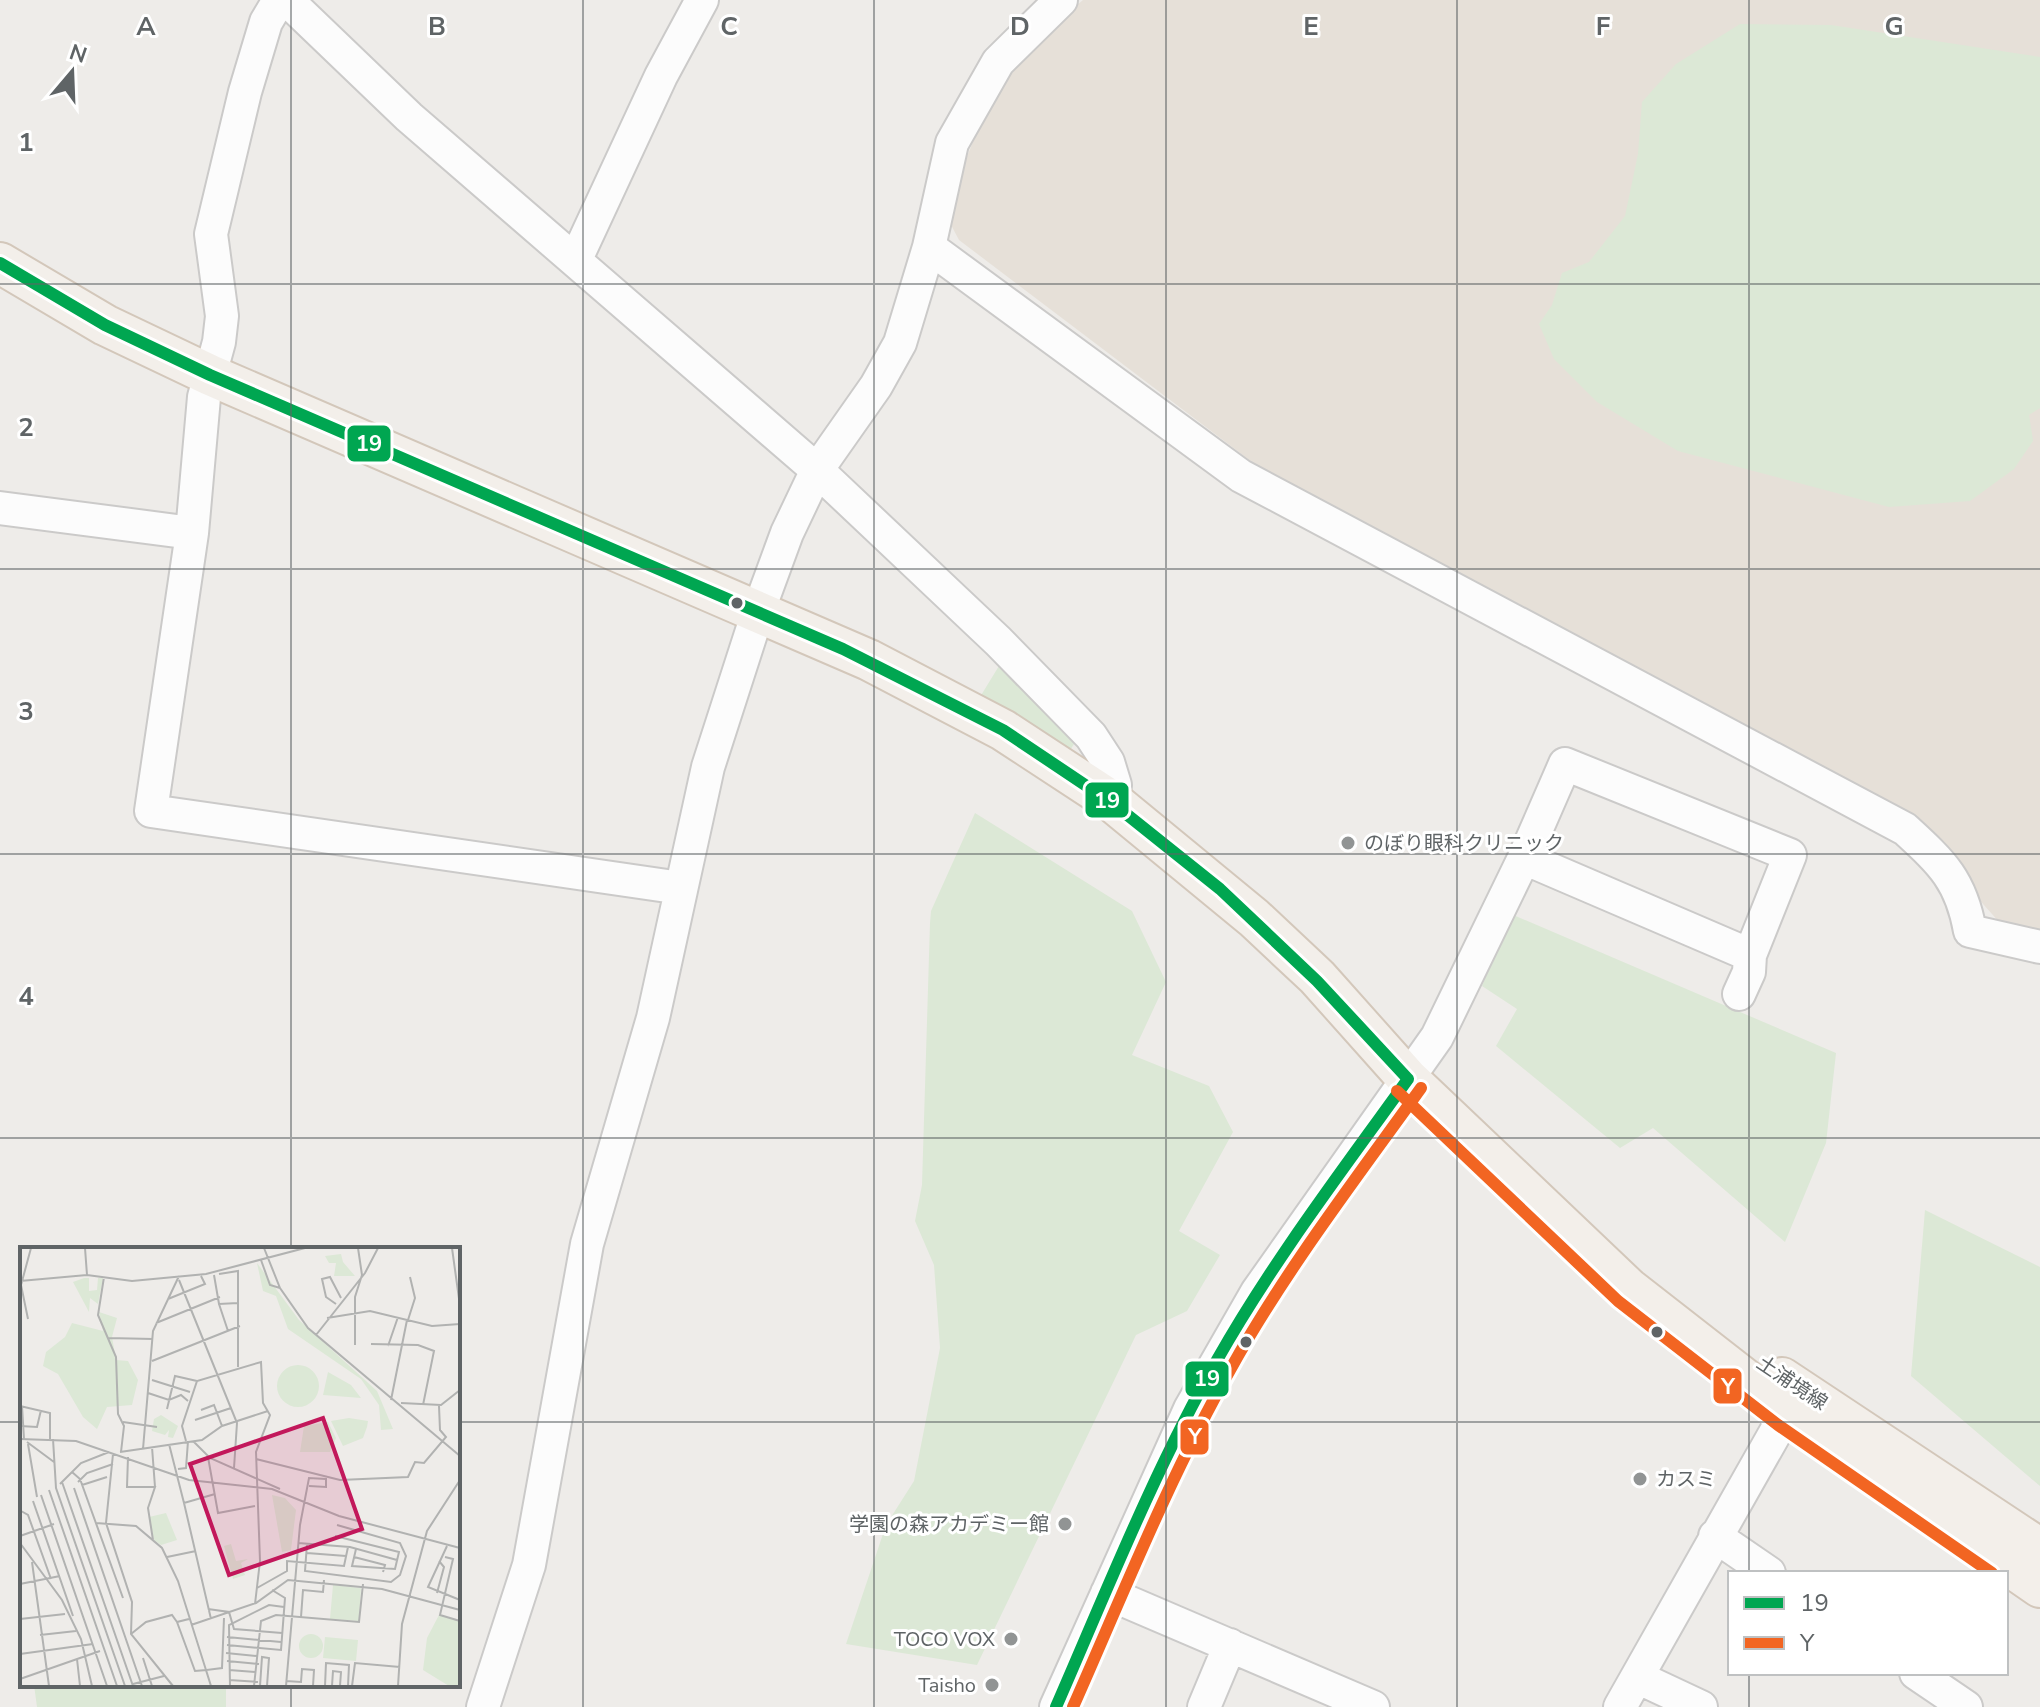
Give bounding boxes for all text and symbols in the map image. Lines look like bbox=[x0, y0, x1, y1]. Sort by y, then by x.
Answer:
text: A bbox=[136, 9, 156, 44]
text: B bbox=[428, 9, 446, 44]
text: C bbox=[720, 9, 738, 44]
text: D bbox=[1010, 9, 1030, 44]
text: E bbox=[1303, 9, 1319, 44]
text: F bbox=[1596, 9, 1610, 44]
text: G bbox=[1884, 9, 1904, 44]
north arrow bbox=[32, 32, 112, 112]
text: N bbox=[66, 37, 91, 71]
text: 1 bbox=[18, 125, 34, 160]
text: 2 bbox=[18, 410, 34, 445]
line badge: 19 bbox=[346, 424, 392, 463]
text: 19 bbox=[356, 429, 382, 459]
unlabelled marker bbox=[729, 595, 745, 611]
text: 3 bbox=[18, 694, 34, 729]
line badge: 19 bbox=[1084, 781, 1130, 819]
text: 19 bbox=[1094, 786, 1120, 816]
place label: のぼり眼科クリニック bbox=[1364, 830, 1564, 857]
marker: のぼり眼科クリニック bbox=[1339, 834, 1357, 852]
text: 4 bbox=[18, 979, 34, 1014]
inset map bbox=[20, 1247, 460, 1687]
unlabelled marker bbox=[1649, 1324, 1665, 1340]
unlabelled marker bbox=[1238, 1334, 1254, 1350]
street label: 土浦境線 bbox=[1751, 1349, 1833, 1417]
line badge: 19 bbox=[1184, 1360, 1230, 1398]
text: 19 bbox=[1194, 1364, 1220, 1394]
line badge: Y bbox=[1712, 1367, 1743, 1405]
text: Y bbox=[1720, 1372, 1736, 1402]
line badge: Y bbox=[1179, 1418, 1210, 1456]
text: Y bbox=[1187, 1422, 1203, 1452]
place label: カスミ bbox=[1656, 1466, 1716, 1493]
marker: カスミ bbox=[1631, 1470, 1649, 1488]
place label: 学園の森アカデミー館 bbox=[849, 1511, 1049, 1538]
marker: 学園の森アカデミー館 bbox=[1056, 1515, 1074, 1533]
legend bbox=[1728, 1571, 2008, 1675]
text: 19 bbox=[1800, 1587, 1829, 1619]
place label: TOCO VOX bbox=[894, 1626, 995, 1653]
text: Y bbox=[1799, 1627, 1815, 1659]
marker: TOCO VOX bbox=[1002, 1630, 1020, 1648]
place label: Taisho bbox=[918, 1672, 976, 1699]
marker: Taisho bbox=[983, 1676, 1001, 1694]

